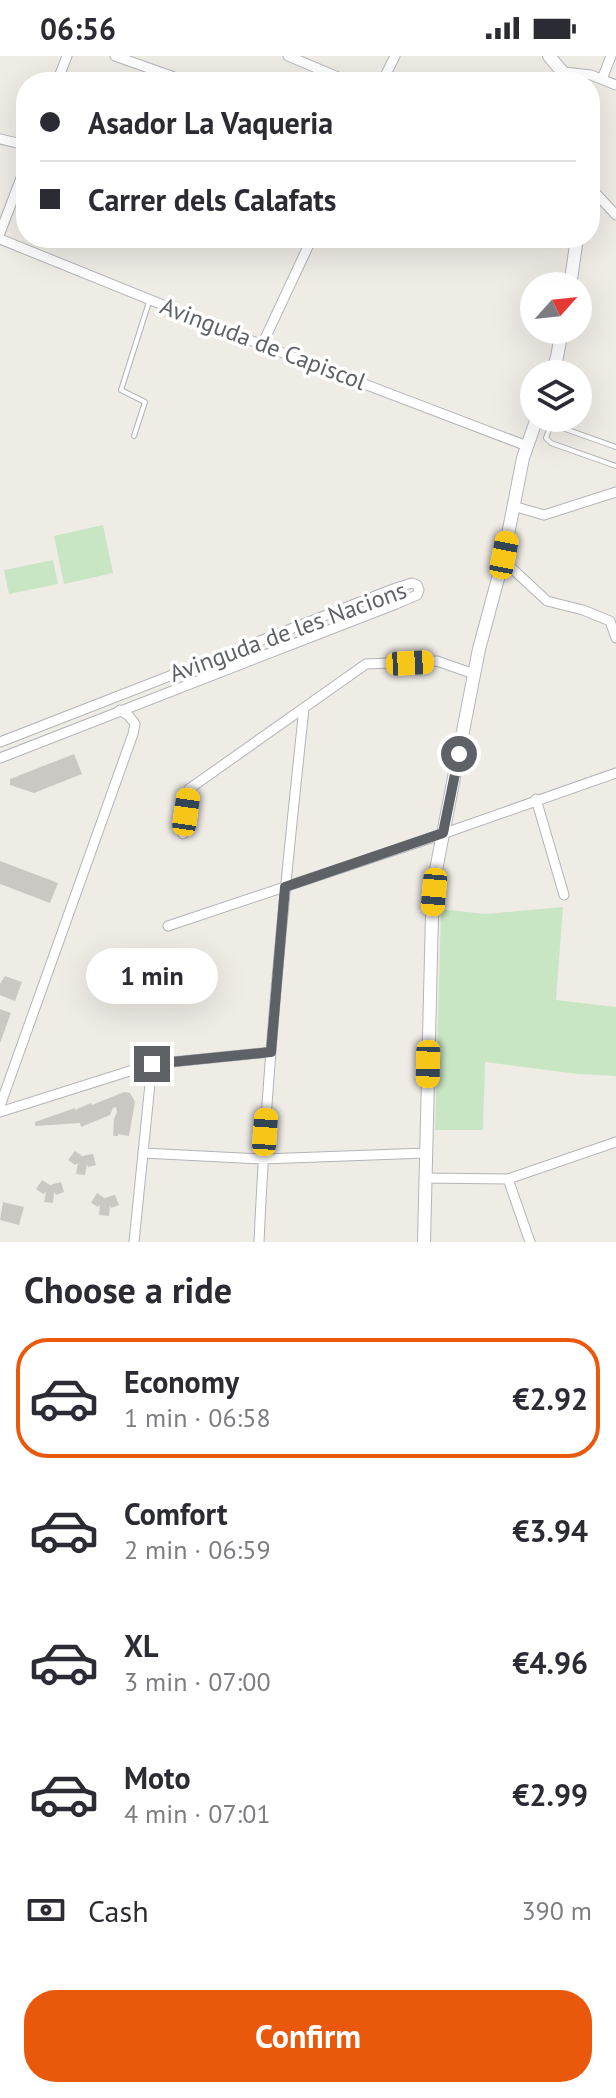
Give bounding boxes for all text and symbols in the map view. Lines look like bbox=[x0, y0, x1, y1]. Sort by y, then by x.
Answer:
text: 06:56 bbox=[40, 9, 116, 48]
text: Asador La Vaqueria bbox=[88, 103, 333, 142]
text: Carrer dels Calafats bbox=[88, 180, 337, 219]
north arrow bbox=[520, 272, 592, 344]
map controls bbox=[520, 272, 592, 432]
street label: Avinguda de Capiscol bbox=[156, 290, 370, 397]
button: layers bbox=[520, 360, 592, 432]
car bbox=[488, 529, 520, 581]
street label: Avinguda de les Nacions bbox=[165, 574, 411, 689]
car bbox=[385, 650, 435, 676]
route start bbox=[441, 736, 477, 772]
car bbox=[171, 787, 201, 837]
car bbox=[420, 867, 448, 917]
callout: 1 min bbox=[86, 948, 218, 1004]
text: 1 min bbox=[120, 959, 184, 992]
car bbox=[416, 1040, 440, 1088]
route end bbox=[134, 1046, 170, 1082]
car bbox=[251, 1107, 279, 1157]
text: Choose a ride bbox=[24, 1266, 232, 1313]
icon: car bbox=[28, 1362, 100, 1434]
text: Economy bbox=[124, 1362, 239, 1401]
text: €2.92 bbox=[513, 1379, 588, 1418]
text: 1 min · 06:58 bbox=[124, 1401, 271, 1434]
icon: car bbox=[28, 1494, 100, 1566]
text: Comfort bbox=[124, 1494, 227, 1533]
text: €3.94 bbox=[513, 1511, 588, 1550]
text: 2 min · 06:59 bbox=[124, 1533, 271, 1566]
icon: car bbox=[28, 1626, 100, 1698]
text: XL bbox=[124, 1626, 158, 1665]
text: €4.96 bbox=[513, 1643, 588, 1682]
text: 3 min · 07:00 bbox=[124, 1665, 271, 1698]
icon: car bbox=[28, 1758, 100, 1830]
text: Moto bbox=[124, 1758, 191, 1797]
text: €2.99 bbox=[513, 1775, 588, 1814]
text: 4 min · 07:01 bbox=[124, 1797, 271, 1830]
icon: cash bbox=[24, 1888, 68, 1932]
text: Cash bbox=[88, 1891, 149, 1930]
text: 390 m bbox=[521, 1894, 592, 1927]
button: Confirm bbox=[24, 1990, 592, 2082]

